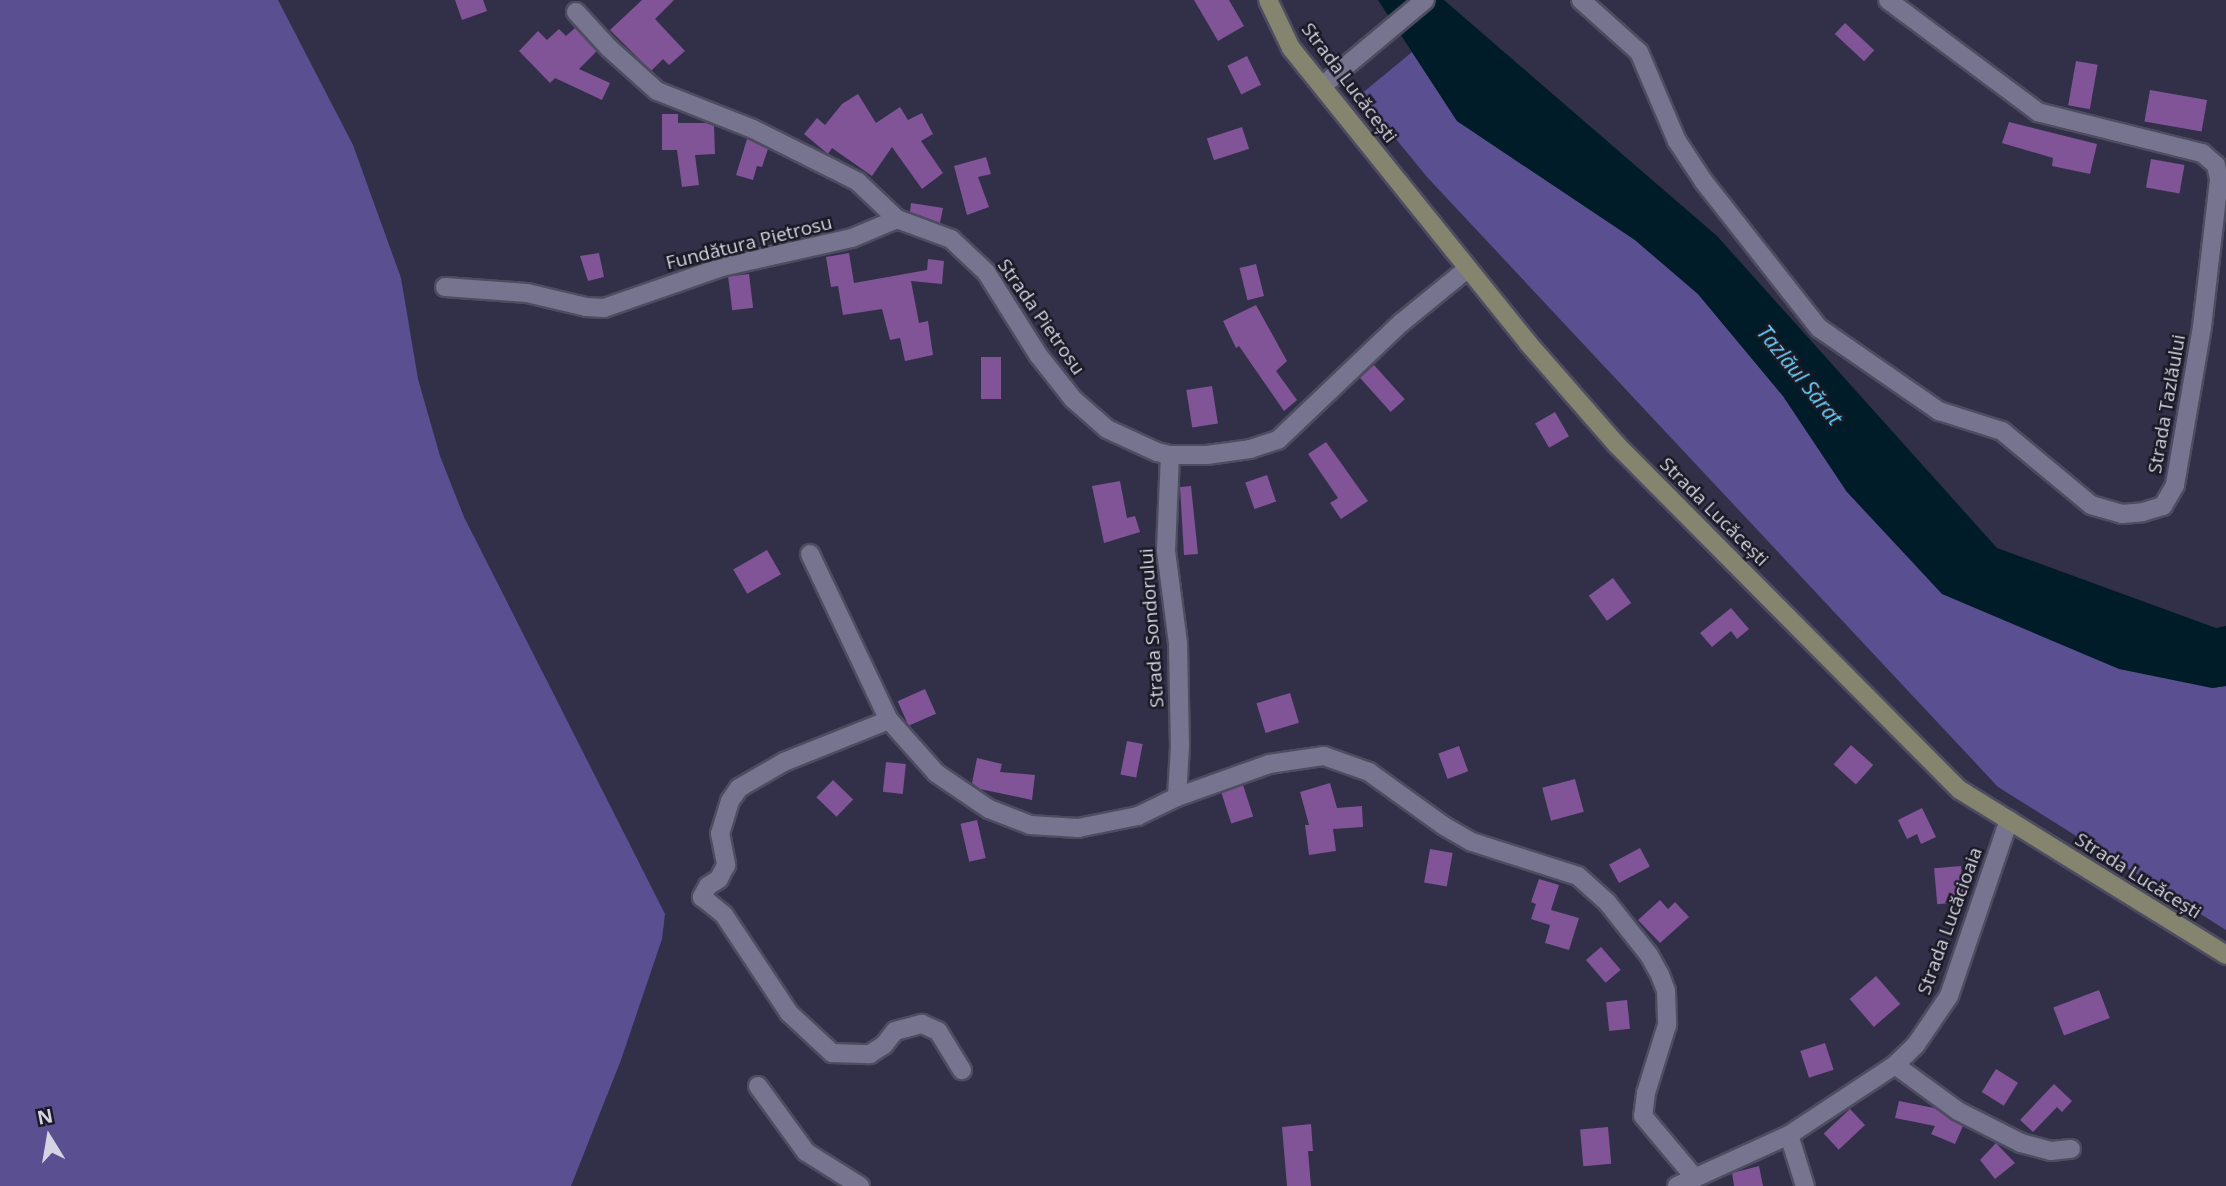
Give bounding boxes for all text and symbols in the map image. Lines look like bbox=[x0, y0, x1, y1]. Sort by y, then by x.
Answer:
street label: Strada Lucăcești bbox=[1296, 19, 1402, 147]
street label: Fundătura Pietrosu bbox=[664, 211, 834, 275]
street label: Strada Pietrosu bbox=[993, 255, 1089, 379]
water label: Tazlăul Sărat bbox=[1752, 320, 1848, 430]
street label: Strada Tazlăului bbox=[2144, 333, 2190, 475]
street label: Strada Lucăcești bbox=[1655, 453, 1773, 571]
street label: Strada Sondorului bbox=[1135, 547, 1169, 709]
street label: Strada Lucăcești bbox=[2071, 828, 2205, 924]
street label: Strada Lucăcioaia bbox=[1913, 844, 1987, 998]
north arrow bbox=[14, 1102, 84, 1172]
text: N bbox=[35, 1102, 55, 1131]

